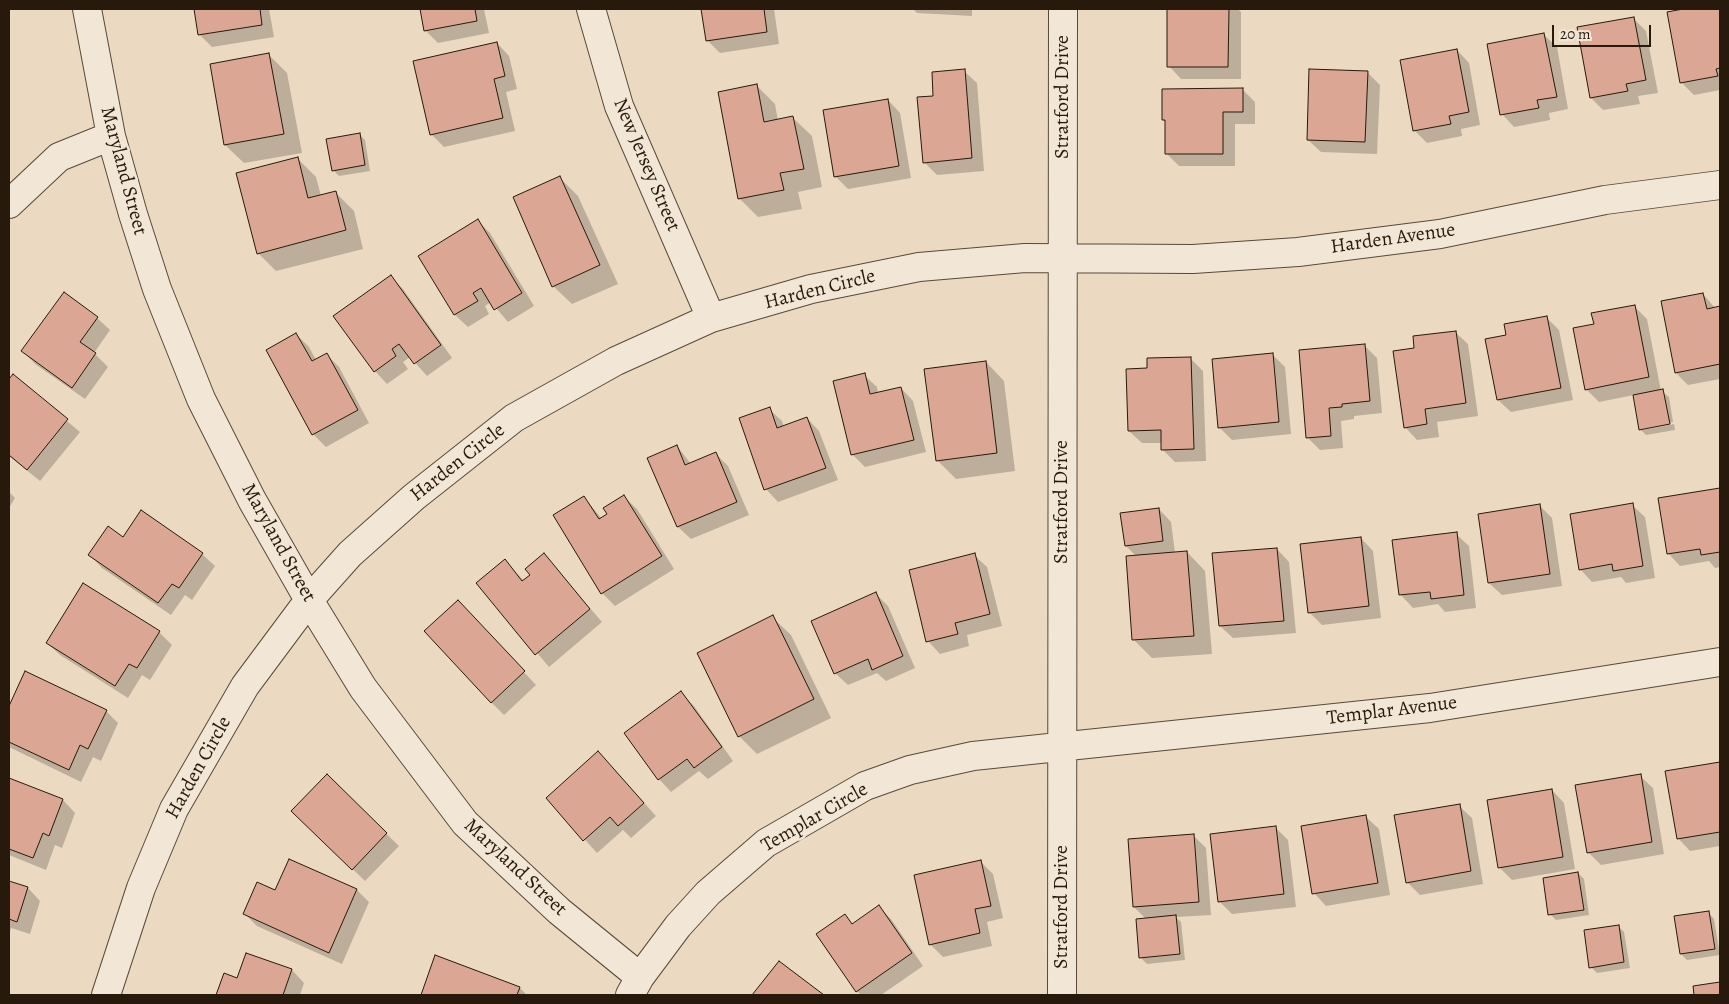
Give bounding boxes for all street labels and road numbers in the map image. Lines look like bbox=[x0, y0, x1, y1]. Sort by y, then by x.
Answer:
street label: Stratford Drive bbox=[1051, 35, 1075, 159]
street label: New Jersey Street bbox=[607, 95, 685, 235]
street label: Maryland Street bbox=[94, 104, 152, 238]
street label: Harden Avenue bbox=[1329, 218, 1457, 260]
street label: Harden Circle bbox=[762, 265, 878, 315]
street label: Harden Circle bbox=[406, 419, 510, 507]
street label: Stratford Drive bbox=[1050, 440, 1074, 564]
street label: Maryland Street bbox=[236, 479, 320, 607]
street label: Templar Avenue bbox=[1325, 691, 1459, 731]
street label: Harden Circle bbox=[161, 712, 237, 824]
street label: Templar Circle bbox=[757, 778, 873, 858]
street label: Maryland Street bbox=[459, 814, 571, 922]
street label: Stratford Drive bbox=[1050, 845, 1074, 969]

